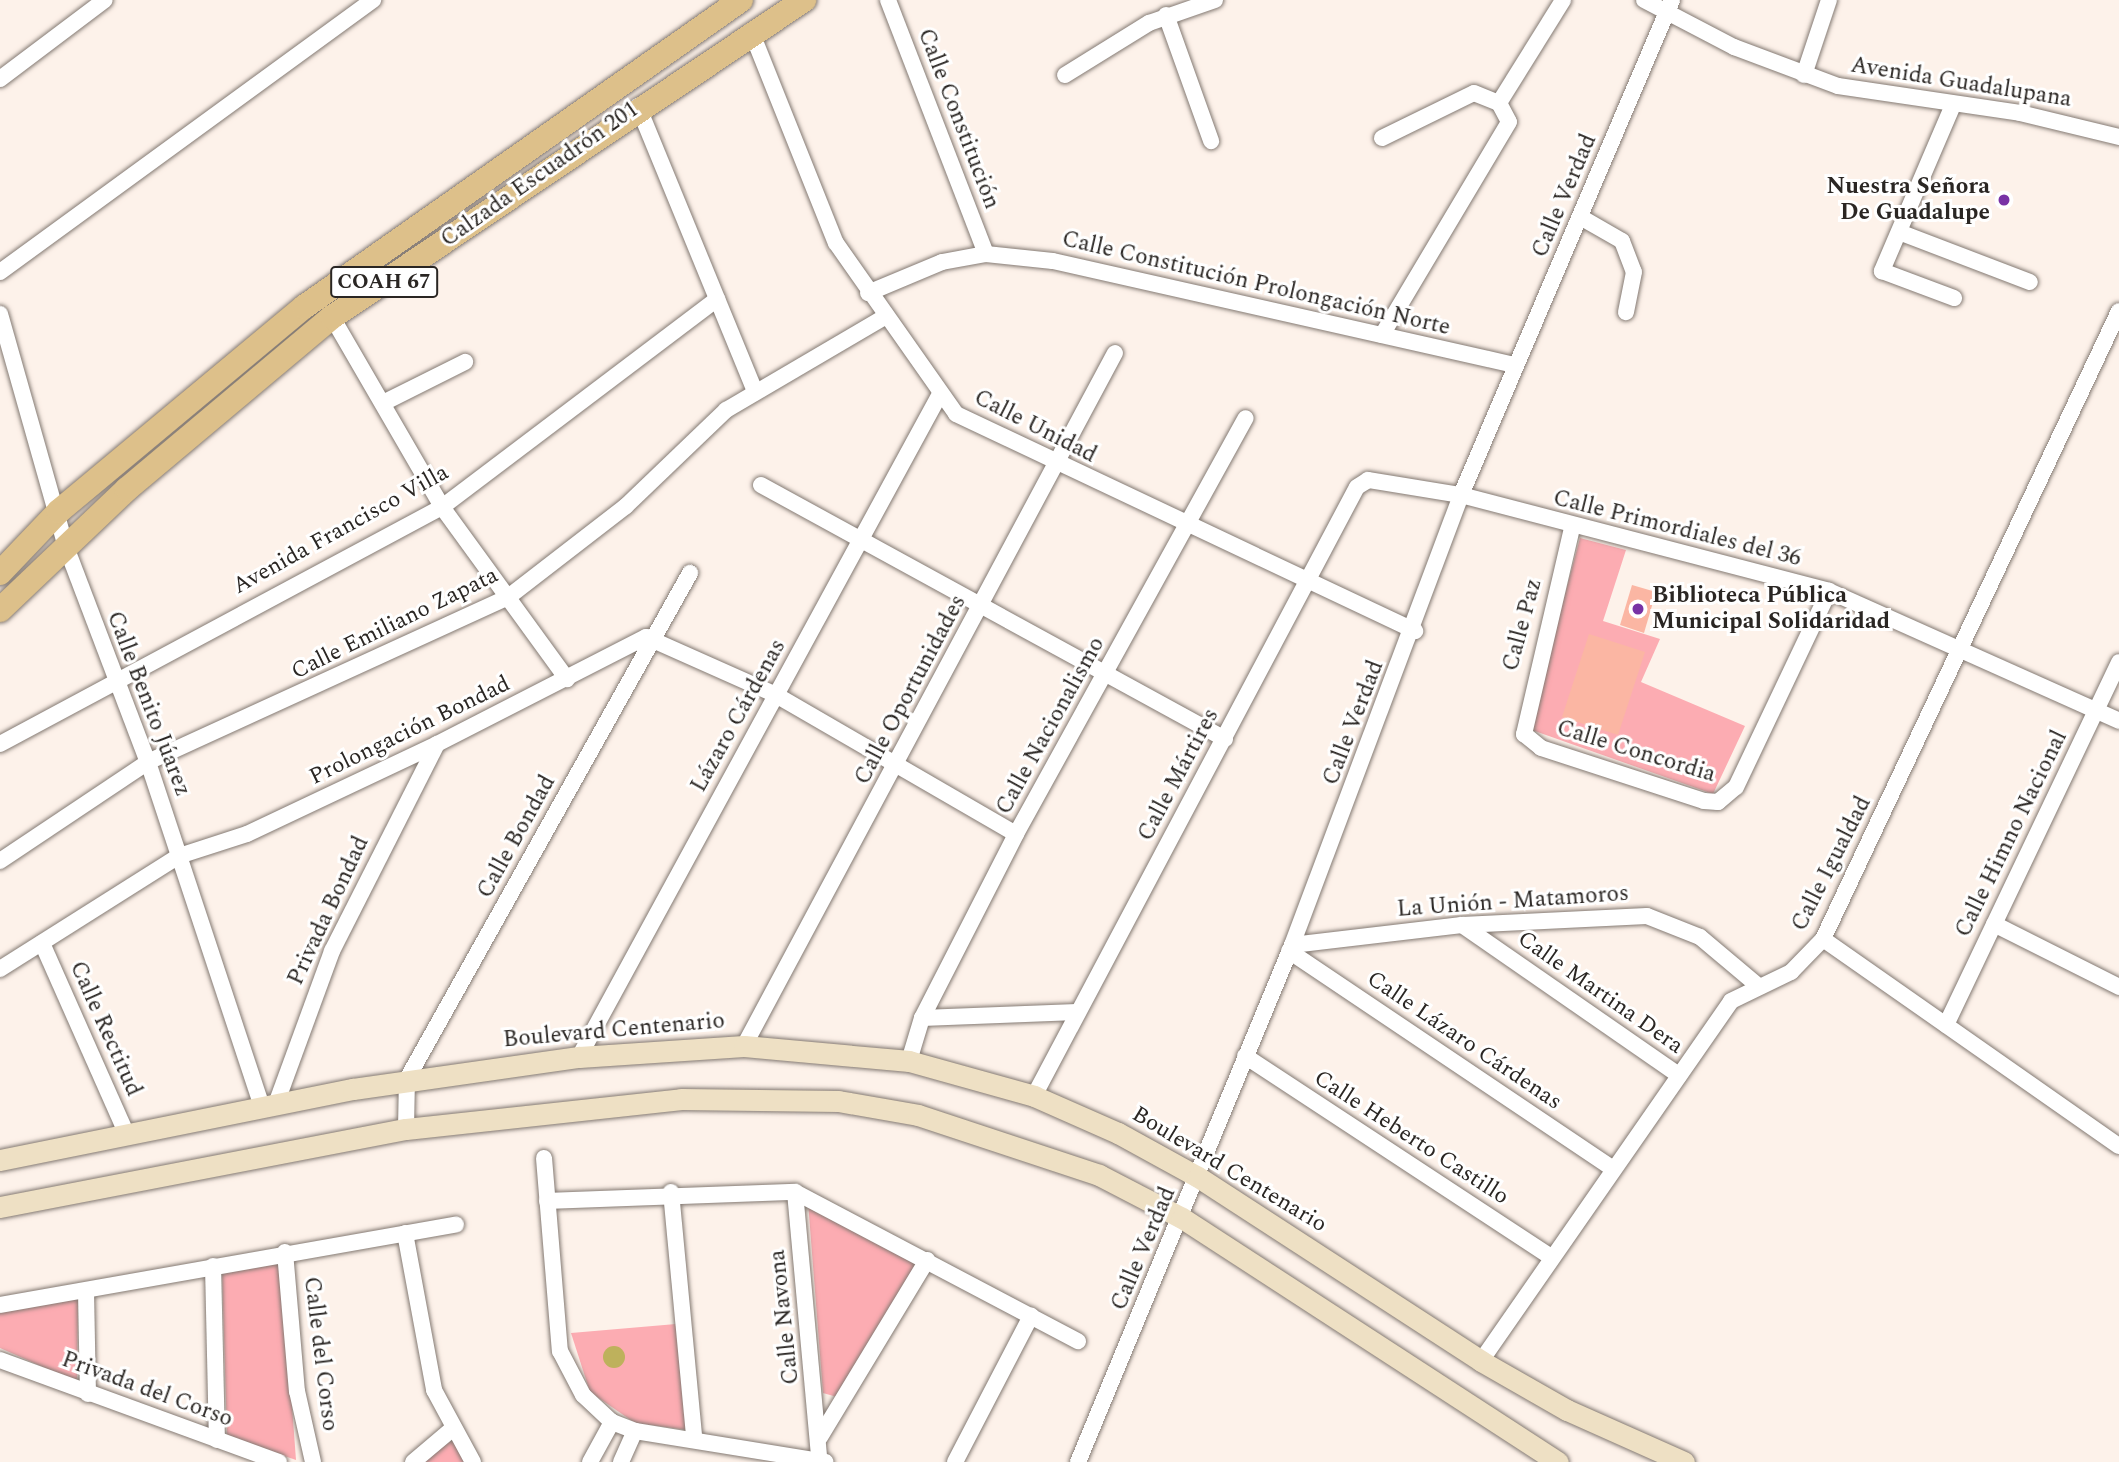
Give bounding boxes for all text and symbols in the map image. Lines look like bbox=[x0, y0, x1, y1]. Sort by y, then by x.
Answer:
street label: Calle Constitución bbox=[911, 25, 1005, 213]
street label: Avenida Guadalupana bbox=[1849, 52, 2073, 114]
street label: Calzada Escuadrón 201 bbox=[436, 96, 644, 254]
street label: Calle Verdad bbox=[1527, 130, 1603, 262]
place label: Nuestra Señora De Guadalupe bbox=[1826, 173, 1990, 227]
marker: Nuestra Señora De Guadalupe bbox=[1996, 192, 2012, 208]
street label: Calle Constitución Prolongación Norte bbox=[1059, 226, 1453, 342]
road number: COAH 67 bbox=[330, 264, 438, 300]
street label: Calle Unidad bbox=[969, 384, 1101, 470]
street label: Avenida Francisco Villa bbox=[228, 459, 454, 601]
street label: Calle Primordiales del 36 bbox=[1550, 485, 1804, 573]
street label: Calle Emiliano Zapata bbox=[287, 562, 503, 686]
street label: Calle Paz bbox=[1497, 576, 1549, 674]
place label: Biblioteca Pública Municipal Solidaridad bbox=[1652, 582, 1890, 636]
street label: Calle Oportunidades bbox=[849, 590, 973, 790]
marker: Biblioteca Pública Municipal Solidaridad bbox=[1630, 601, 1646, 617]
street label: Calle Benito Júarez bbox=[100, 608, 196, 800]
street label: Calle Nacionalismo bbox=[991, 632, 1111, 820]
street label: Lázaro Cárdenas bbox=[686, 635, 792, 797]
street label: Calle Verdad bbox=[1318, 657, 1390, 789]
street label: Prolongación Bondad bbox=[305, 670, 515, 792]
street label: Calle Mártires bbox=[1132, 704, 1226, 846]
street label: Calle Concordia bbox=[1553, 715, 1719, 789]
street label: Calle Himno Nacional bbox=[1950, 726, 2074, 942]
street label: Calle Bondad bbox=[472, 771, 562, 903]
street label: Calle Igualdad bbox=[1786, 792, 1878, 936]
street label: Privada Bondad bbox=[282, 832, 376, 990]
street label: La Unión - Matamoros bbox=[1396, 880, 1630, 924]
street label: Calle Martina Dera bbox=[1512, 926, 1688, 1060]
street label: Calle Rectitud bbox=[63, 957, 147, 1101]
street label: Calle Lázaro Cárdenas bbox=[1361, 966, 1567, 1116]
street label: Boulevard Centenario bbox=[502, 1008, 726, 1054]
street label: Calle Heberto Castillo bbox=[1309, 1065, 1513, 1211]
street label: Boulevard Centenario bbox=[1127, 1101, 1331, 1239]
street label: Calle Verdad bbox=[1106, 1183, 1182, 1315]
street label: Calle Navona bbox=[764, 1248, 806, 1386]
street label: Calle del Corso bbox=[297, 1275, 343, 1433]
street label: Privada del Corso bbox=[58, 1346, 236, 1434]

